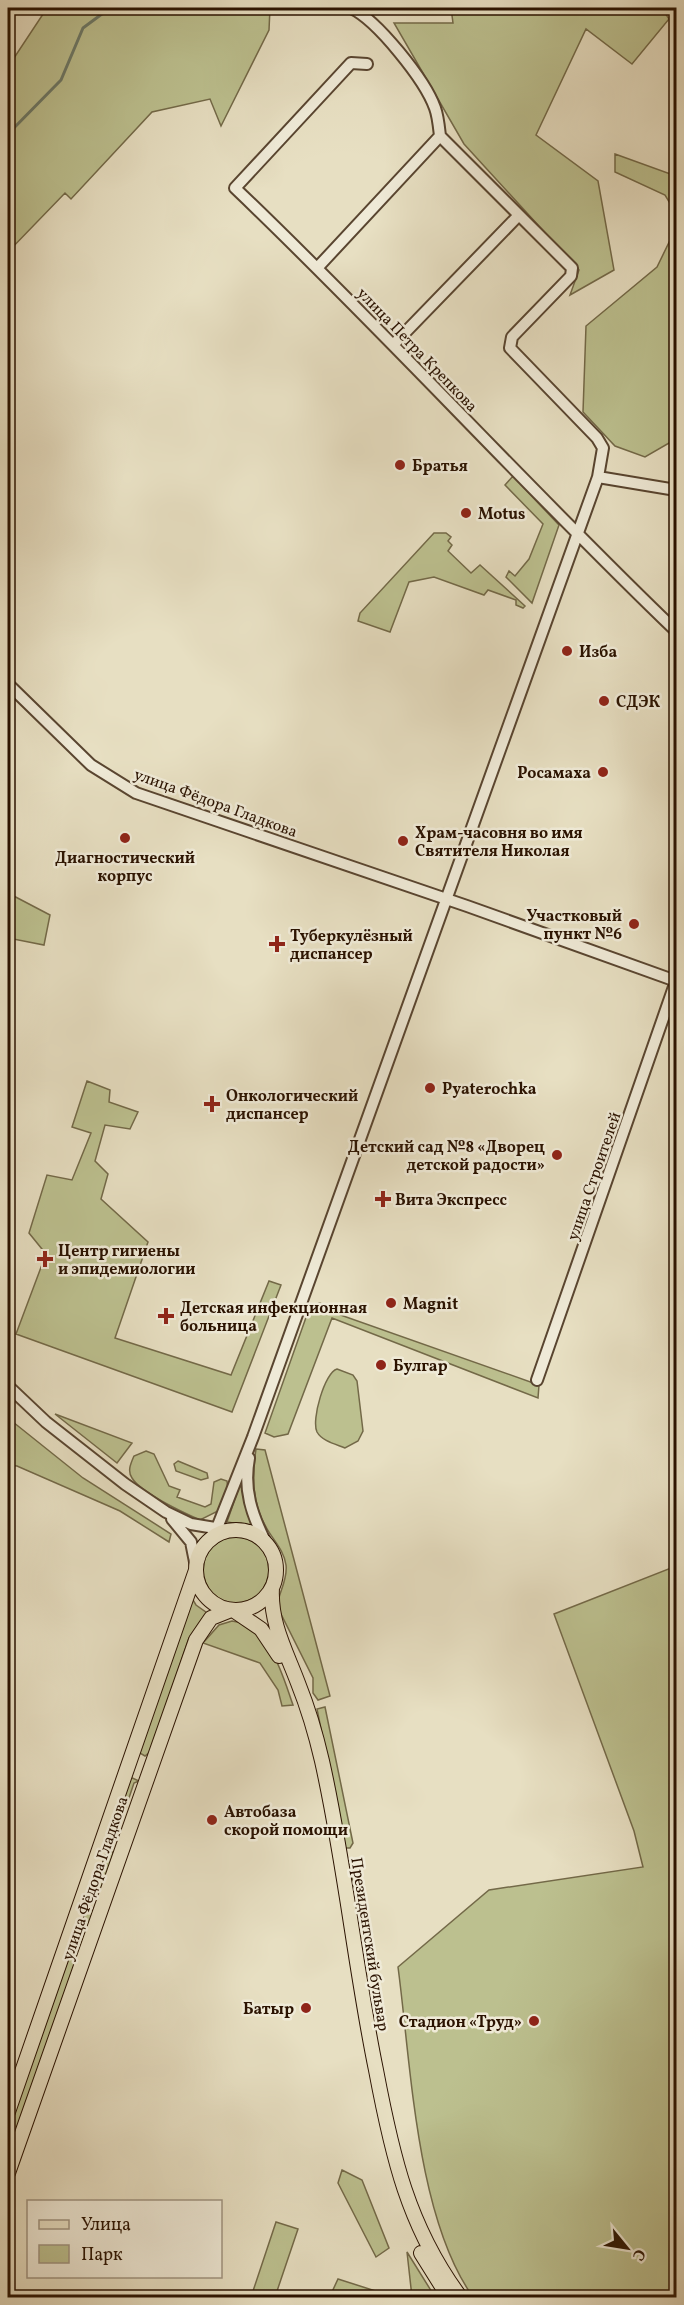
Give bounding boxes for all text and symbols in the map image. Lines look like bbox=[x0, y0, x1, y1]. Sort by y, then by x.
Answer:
street label: улица Петра Крепкова bbox=[351, 283, 482, 417]
place label: Братья bbox=[412, 456, 468, 478]
marker: Братья bbox=[393, 458, 407, 472]
place label: Motus bbox=[478, 504, 526, 526]
marker: Motus bbox=[459, 506, 473, 520]
place label: Изба bbox=[579, 642, 617, 664]
marker: Изба bbox=[560, 644, 574, 658]
place label: СДЭК bbox=[616, 692, 660, 714]
marker: СДЭК bbox=[597, 694, 611, 708]
place label: Росамаха bbox=[517, 763, 591, 785]
street label: улица Фёдора Гладкова bbox=[131, 764, 300, 844]
marker: Росамаха bbox=[596, 765, 610, 779]
place label: Храм-часовня во имя Святителя Николая bbox=[415, 823, 583, 863]
marker: Диагностический корпус bbox=[118, 831, 132, 845]
marker: Храм-часовня во имя Святителя Николая bbox=[396, 834, 410, 848]
place label: Диагностический корпус bbox=[55, 848, 195, 888]
place label: Участковый пункт №6 bbox=[527, 906, 622, 946]
marker: Участковый пункт №6 bbox=[627, 917, 641, 931]
place label: Туберкулёзный диспансер bbox=[290, 926, 413, 966]
marker: Туберкулёзный диспансер bbox=[268, 935, 286, 953]
place label: Pyaterochka bbox=[442, 1079, 537, 1101]
marker: Pyaterochka bbox=[423, 1081, 437, 1095]
place label: Онкологический диспансер bbox=[226, 1086, 358, 1126]
marker: Онкологический диспансер bbox=[203, 1095, 221, 1113]
street label: улица Строителей bbox=[563, 1109, 627, 1244]
place label: Детский сад №8 «Дворец детской радости» bbox=[348, 1137, 545, 1177]
marker: Детский сад №8 «Дворец детской радости» bbox=[550, 1148, 564, 1162]
place label: Вита Экспресс bbox=[395, 1190, 508, 1212]
marker: Вита Экспресс bbox=[376, 1192, 390, 1206]
place label: Центр гигиены и эпидемиологии bbox=[58, 1241, 196, 1281]
marker: Центр гигиены и эпидемиологии bbox=[36, 1250, 54, 1268]
place label: Magnit bbox=[403, 1294, 458, 1316]
marker: Magnit bbox=[384, 1296, 398, 1310]
place label: Детская инфекционная больница bbox=[180, 1298, 367, 1338]
marker: Детская инфекционная больница bbox=[157, 1307, 175, 1325]
place label: Булгар bbox=[393, 1356, 447, 1378]
marker: Булгар bbox=[374, 1358, 388, 1372]
street label: улица Фёдора Гладкова bbox=[57, 1794, 134, 1964]
place label: Автобаза скорой помощи bbox=[224, 1802, 348, 1842]
marker: Автобаза скорой помощи bbox=[205, 1813, 219, 1827]
street label: Президентский бульвар bbox=[344, 1856, 394, 2033]
place label: Батыр bbox=[243, 1999, 294, 2021]
marker: Батыр bbox=[299, 2001, 313, 2015]
place label: Стадион «Труд» bbox=[399, 2012, 522, 2034]
marker: Стадион «Труд» bbox=[527, 2014, 541, 2028]
legend bbox=[27, 2200, 222, 2278]
text: Улица bbox=[81, 2213, 131, 2238]
north arrow bbox=[597, 2218, 657, 2278]
text: Парк bbox=[81, 2243, 123, 2268]
text: С bbox=[626, 2245, 650, 2264]

